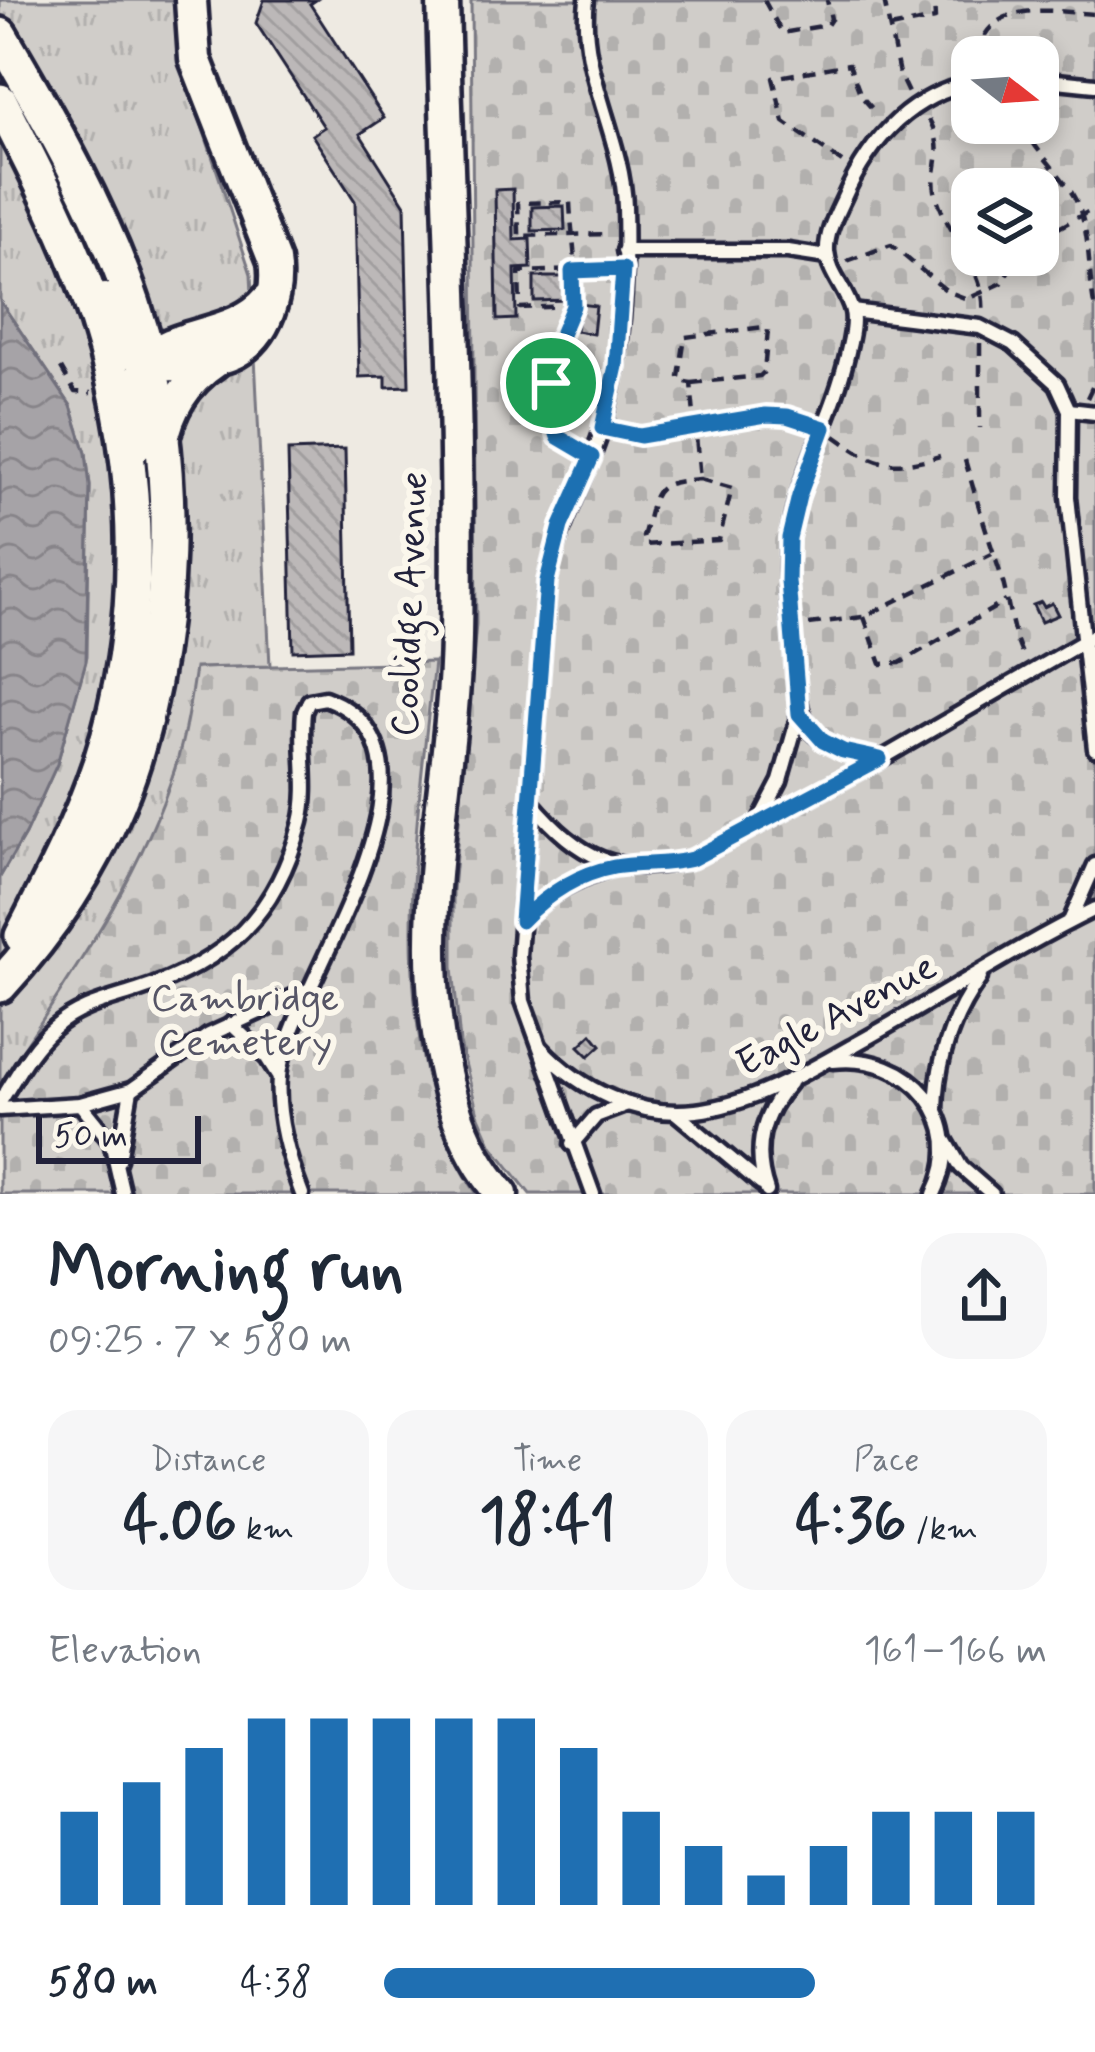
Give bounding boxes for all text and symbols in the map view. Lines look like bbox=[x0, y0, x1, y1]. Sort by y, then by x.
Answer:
north arrow bbox=[951, 36, 1059, 144]
map controls bbox=[951, 36, 1059, 276]
button: layers bbox=[951, 168, 1059, 276]
pin bbox=[500, 332, 602, 434]
icon: arrive bbox=[518, 350, 584, 416]
street label: Coolidge Avenue bbox=[381, 471, 444, 738]
street label: Eagle Avenue bbox=[728, 942, 946, 1090]
park label: Cambridge Cemetery bbox=[151, 974, 339, 1070]
scale bar bbox=[36, 1110, 201, 1163]
text: 50 m bbox=[54, 1115, 128, 1159]
text: Morning run bbox=[48, 1228, 404, 1314]
button: share bbox=[921, 1233, 1047, 1359]
text: 09:25 · 7 × 580 m bbox=[48, 1316, 352, 1367]
text: Distance bbox=[151, 1439, 267, 1483]
text: Time bbox=[513, 1439, 582, 1483]
text: Pace bbox=[854, 1439, 919, 1483]
text: 4.06 bbox=[123, 1483, 237, 1562]
text: 18:41 bbox=[479, 1483, 616, 1562]
text: 4:36 bbox=[795, 1483, 906, 1562]
text: km bbox=[237, 1508, 294, 1552]
text: /km bbox=[906, 1508, 978, 1552]
text: Elevation bbox=[48, 1626, 202, 1677]
text: 161–166 m bbox=[864, 1626, 1047, 1677]
text: 580 m bbox=[48, 1958, 158, 2009]
text: 4:38 bbox=[240, 1958, 312, 2009]

